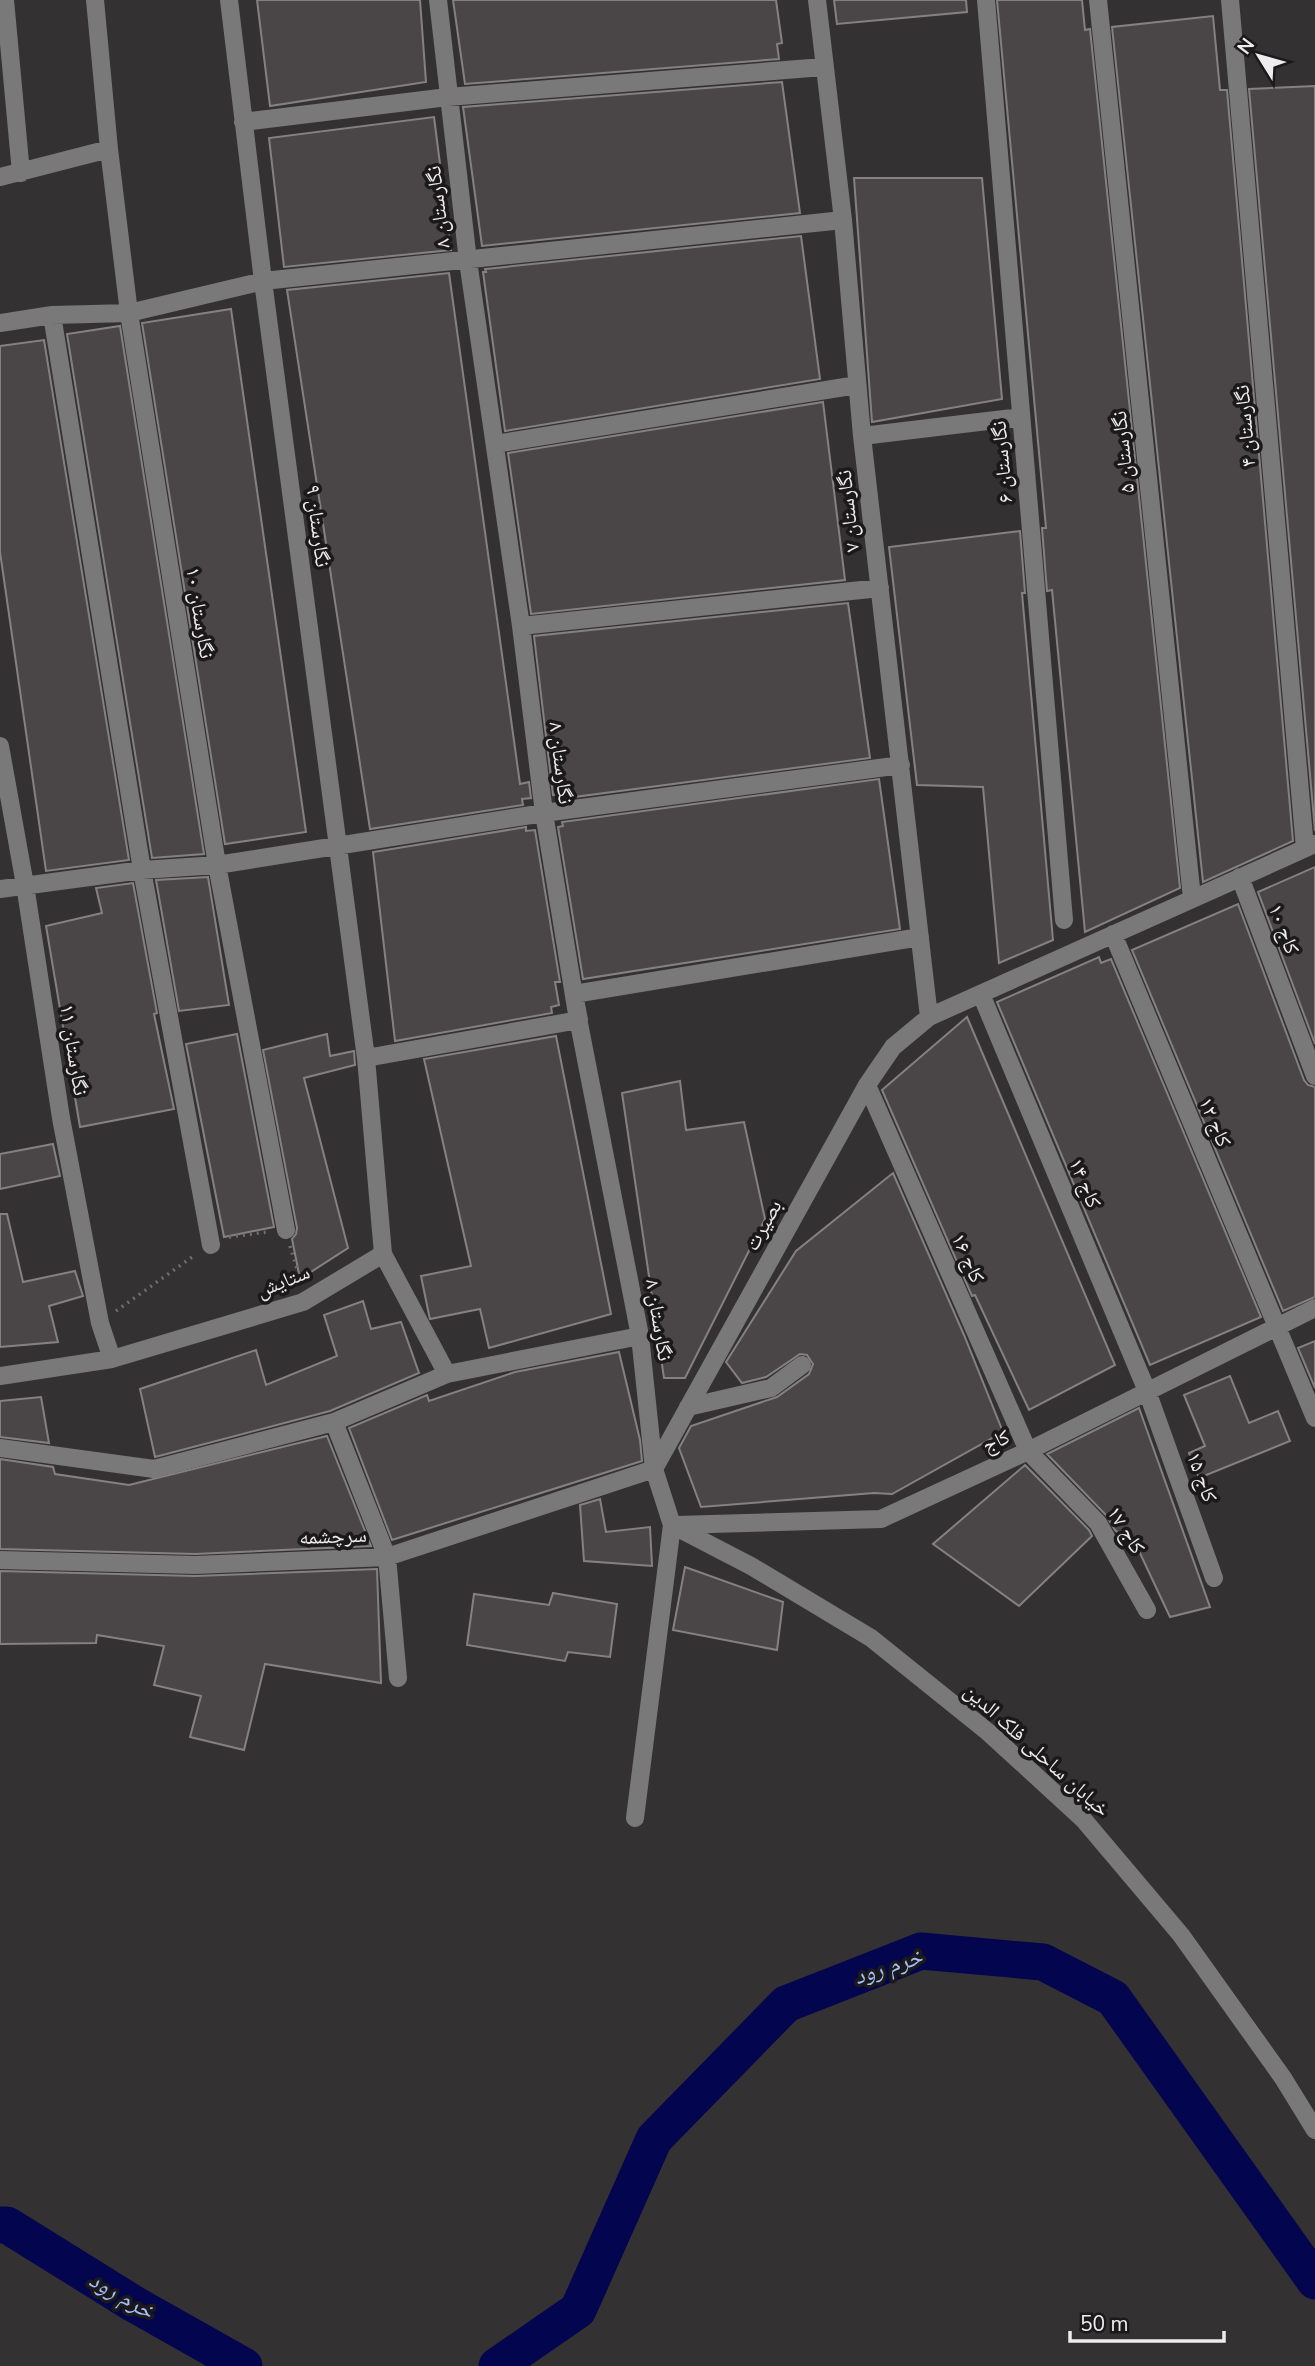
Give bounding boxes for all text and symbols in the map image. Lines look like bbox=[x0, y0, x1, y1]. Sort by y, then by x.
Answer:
north arrow bbox=[1224, 21, 1294, 91]
text: N bbox=[1232, 33, 1261, 60]
street label: نگارستان ۸ bbox=[419, 164, 457, 250]
street label: نگارستان ۴ bbox=[1227, 384, 1263, 468]
street label: نگارستان ۵ bbox=[1105, 409, 1141, 495]
street label: نگارستان ۶ bbox=[984, 420, 1020, 504]
street label: نگارستان ۷ bbox=[830, 468, 866, 554]
street label: نگارستان ۹ bbox=[299, 483, 337, 569]
street label: نگارستان ۱۰ bbox=[179, 565, 221, 661]
street label: نگارستان ۸ bbox=[542, 720, 580, 806]
street label: کاج ۱۰ bbox=[1262, 900, 1306, 958]
street label: نگارستان ۱۱ bbox=[53, 1002, 95, 1098]
street label: کاج ۱۲ bbox=[1192, 1093, 1238, 1151]
street label: کاج ۱۴ bbox=[1062, 1154, 1108, 1212]
street label: بصیرت bbox=[738, 1194, 788, 1256]
street label: کاج ۱۶ bbox=[945, 1229, 991, 1288]
street label: ستایش bbox=[252, 1258, 314, 1304]
street label: نگارستان ۸ bbox=[639, 1277, 679, 1363]
street label: کاج bbox=[978, 1422, 1015, 1459]
street label: کاج ۱۵ bbox=[1180, 1448, 1224, 1506]
street label: کاج ۱۷ bbox=[1100, 1501, 1152, 1560]
street label: سرچشمه bbox=[299, 1521, 367, 1551]
street label: خیابان ساحلی فلک الدین bbox=[958, 1677, 1116, 1823]
water label: خرم رود bbox=[850, 1941, 927, 1992]
water label: خرم رود bbox=[84, 2264, 160, 2327]
scale bar bbox=[1070, 2300, 1224, 2344]
text: 50 m bbox=[1080, 2310, 1129, 2338]

